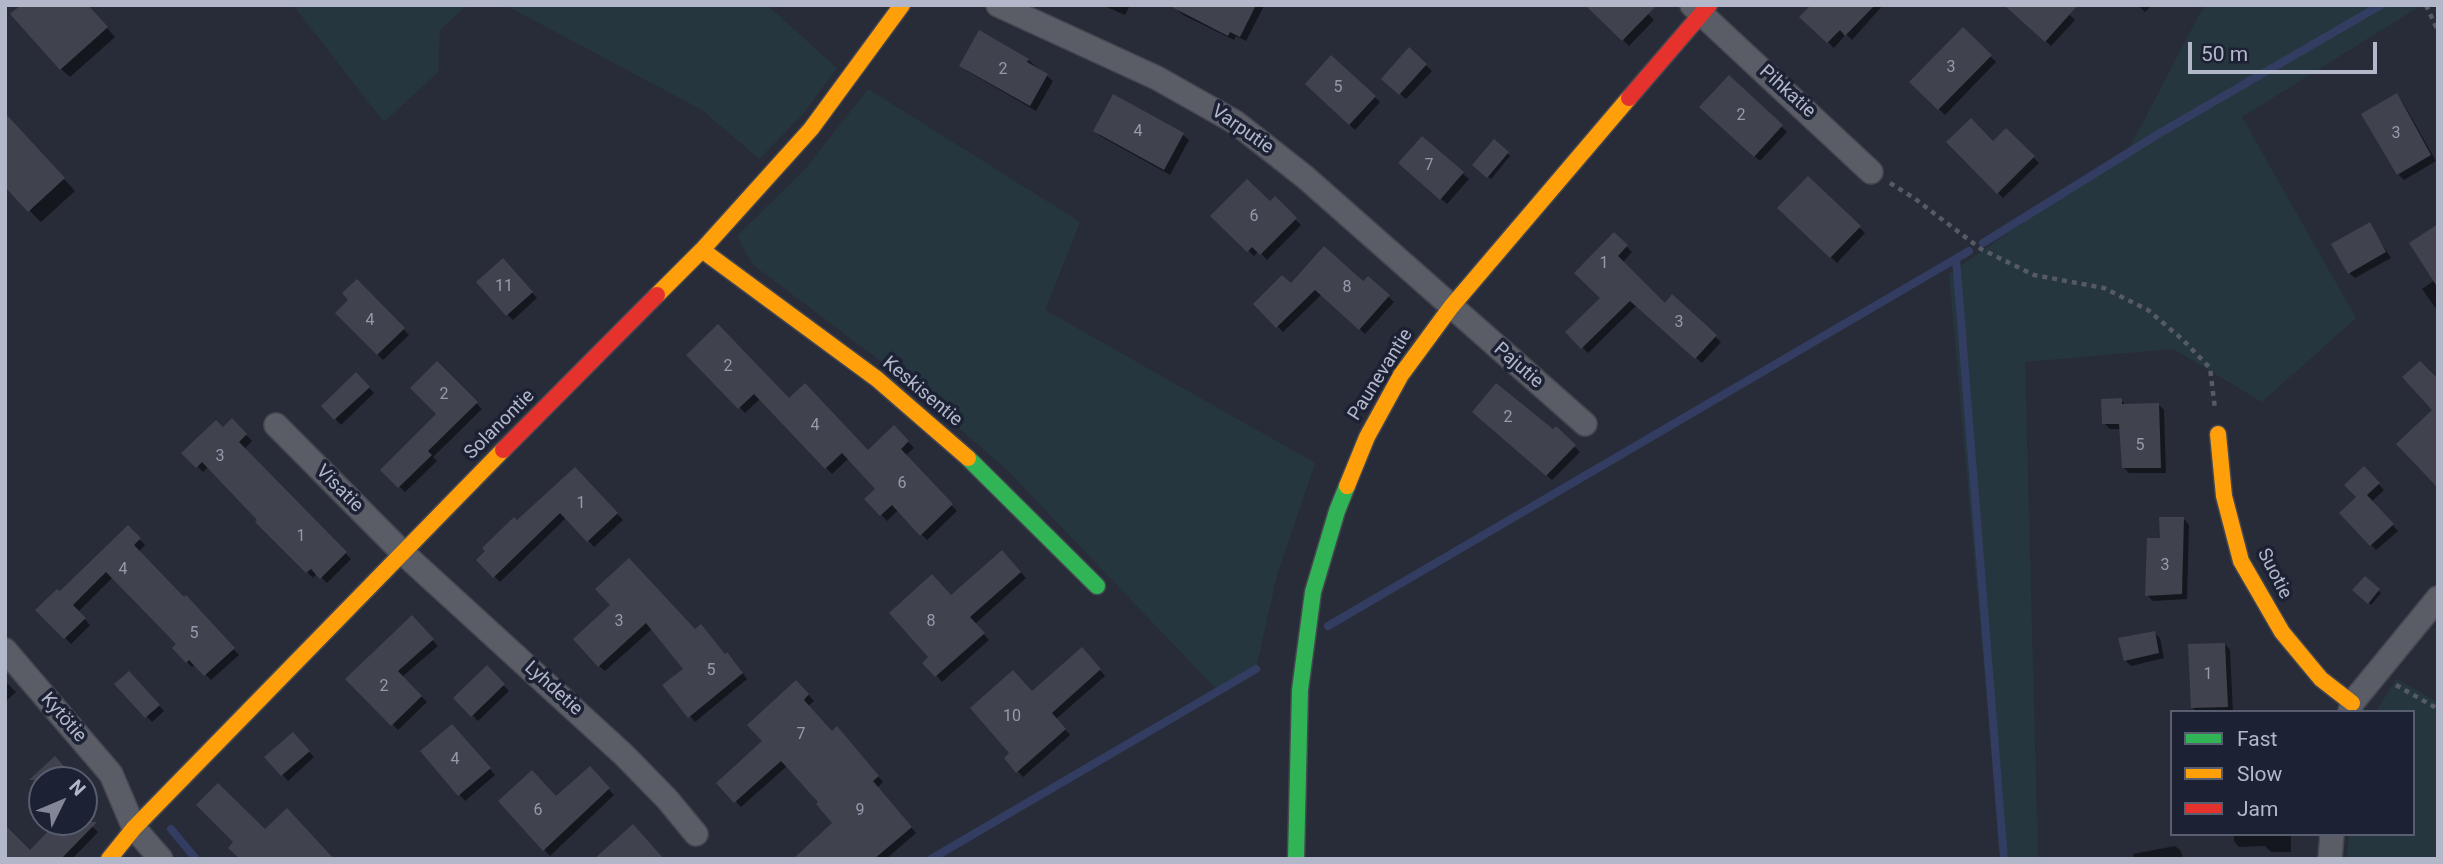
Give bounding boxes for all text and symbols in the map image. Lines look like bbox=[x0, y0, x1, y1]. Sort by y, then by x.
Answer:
scale bar bbox=[2191, 28, 2380, 72]
text: 50 m bbox=[2201, 42, 2248, 66]
house number: 3 bbox=[1947, 58, 1955, 78]
house number: 2 bbox=[999, 60, 1007, 80]
street label: Pihkatie bbox=[1754, 61, 1820, 123]
house number: 5 bbox=[1334, 78, 1342, 98]
street label: Varputie bbox=[1207, 100, 1277, 160]
house number: 2 bbox=[1737, 106, 1745, 126]
house number: 4 bbox=[1134, 122, 1142, 142]
house number: 3 bbox=[2392, 124, 2400, 144]
house number: 7 bbox=[1425, 156, 1433, 176]
house number: 6 bbox=[1250, 207, 1258, 227]
house number: 1 bbox=[1600, 254, 1608, 274]
house number: 11 bbox=[495, 277, 513, 297]
house number: 8 bbox=[1343, 278, 1351, 298]
house number: 4 bbox=[366, 311, 374, 331]
house number: 3 bbox=[1675, 313, 1683, 333]
street label: Paunevantie bbox=[1344, 325, 1418, 425]
street label: Pajutie bbox=[1489, 338, 1547, 394]
street label: Keskisentie bbox=[877, 352, 967, 432]
house number: 2 bbox=[724, 357, 732, 377]
house number: 2 bbox=[440, 385, 448, 405]
street label: Solanontie bbox=[460, 385, 540, 465]
house number: 2 bbox=[1504, 408, 1512, 428]
house number: 4 bbox=[811, 416, 819, 436]
house number: 5 bbox=[2136, 436, 2144, 456]
house number: 3 bbox=[216, 447, 224, 467]
street label: Visatie bbox=[311, 461, 367, 517]
house number: 6 bbox=[898, 474, 906, 494]
house number: 1 bbox=[577, 494, 585, 514]
house number: 1 bbox=[297, 527, 305, 547]
street label: Suotie bbox=[2252, 545, 2296, 603]
house number: 3 bbox=[2161, 556, 2169, 576]
house number: 4 bbox=[119, 560, 127, 580]
house number: 3 bbox=[615, 612, 623, 632]
house number: 8 bbox=[927, 612, 935, 632]
house number: 5 bbox=[190, 624, 198, 644]
street label: Lyhdetie bbox=[519, 657, 587, 721]
house number: 5 bbox=[707, 661, 715, 681]
house number: 1 bbox=[2204, 665, 2212, 685]
house number: 2 bbox=[380, 677, 388, 697]
street label: Kytötie bbox=[35, 689, 91, 747]
house number: 10 bbox=[1003, 707, 1021, 727]
legend bbox=[2170, 710, 2415, 836]
house number: 7 bbox=[797, 725, 805, 745]
text: Fast bbox=[2237, 727, 2277, 751]
house number: 4 bbox=[451, 750, 459, 770]
text: Slow bbox=[2237, 762, 2282, 786]
north arrow bbox=[28, 766, 98, 836]
text: N bbox=[64, 775, 90, 800]
text: Jam bbox=[2237, 797, 2278, 821]
house number: 6 bbox=[534, 801, 542, 821]
house number: 9 bbox=[856, 801, 864, 821]

